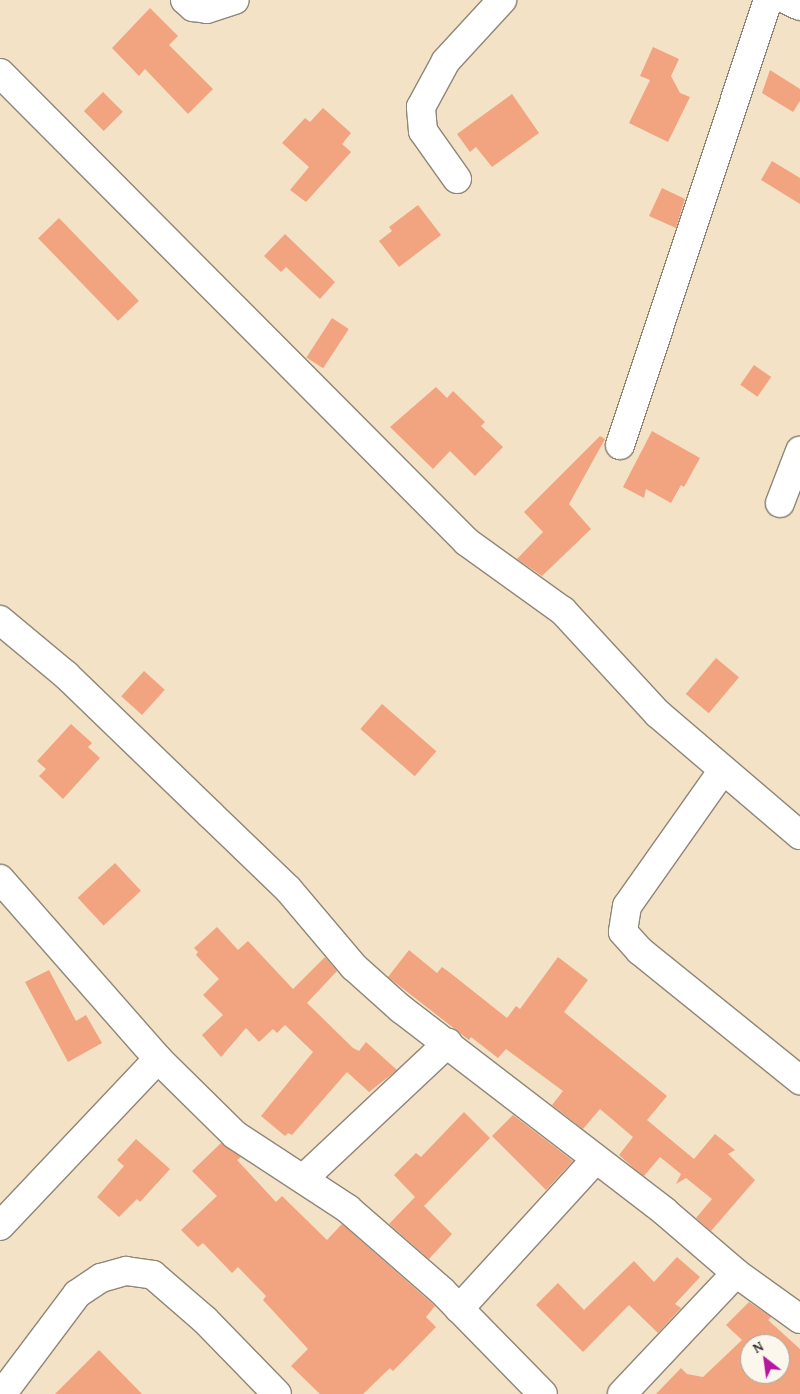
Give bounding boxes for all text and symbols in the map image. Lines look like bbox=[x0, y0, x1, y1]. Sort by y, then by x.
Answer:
north arrow bbox=[740, 1334, 790, 1384]
text: N bbox=[749, 1336, 767, 1358]

